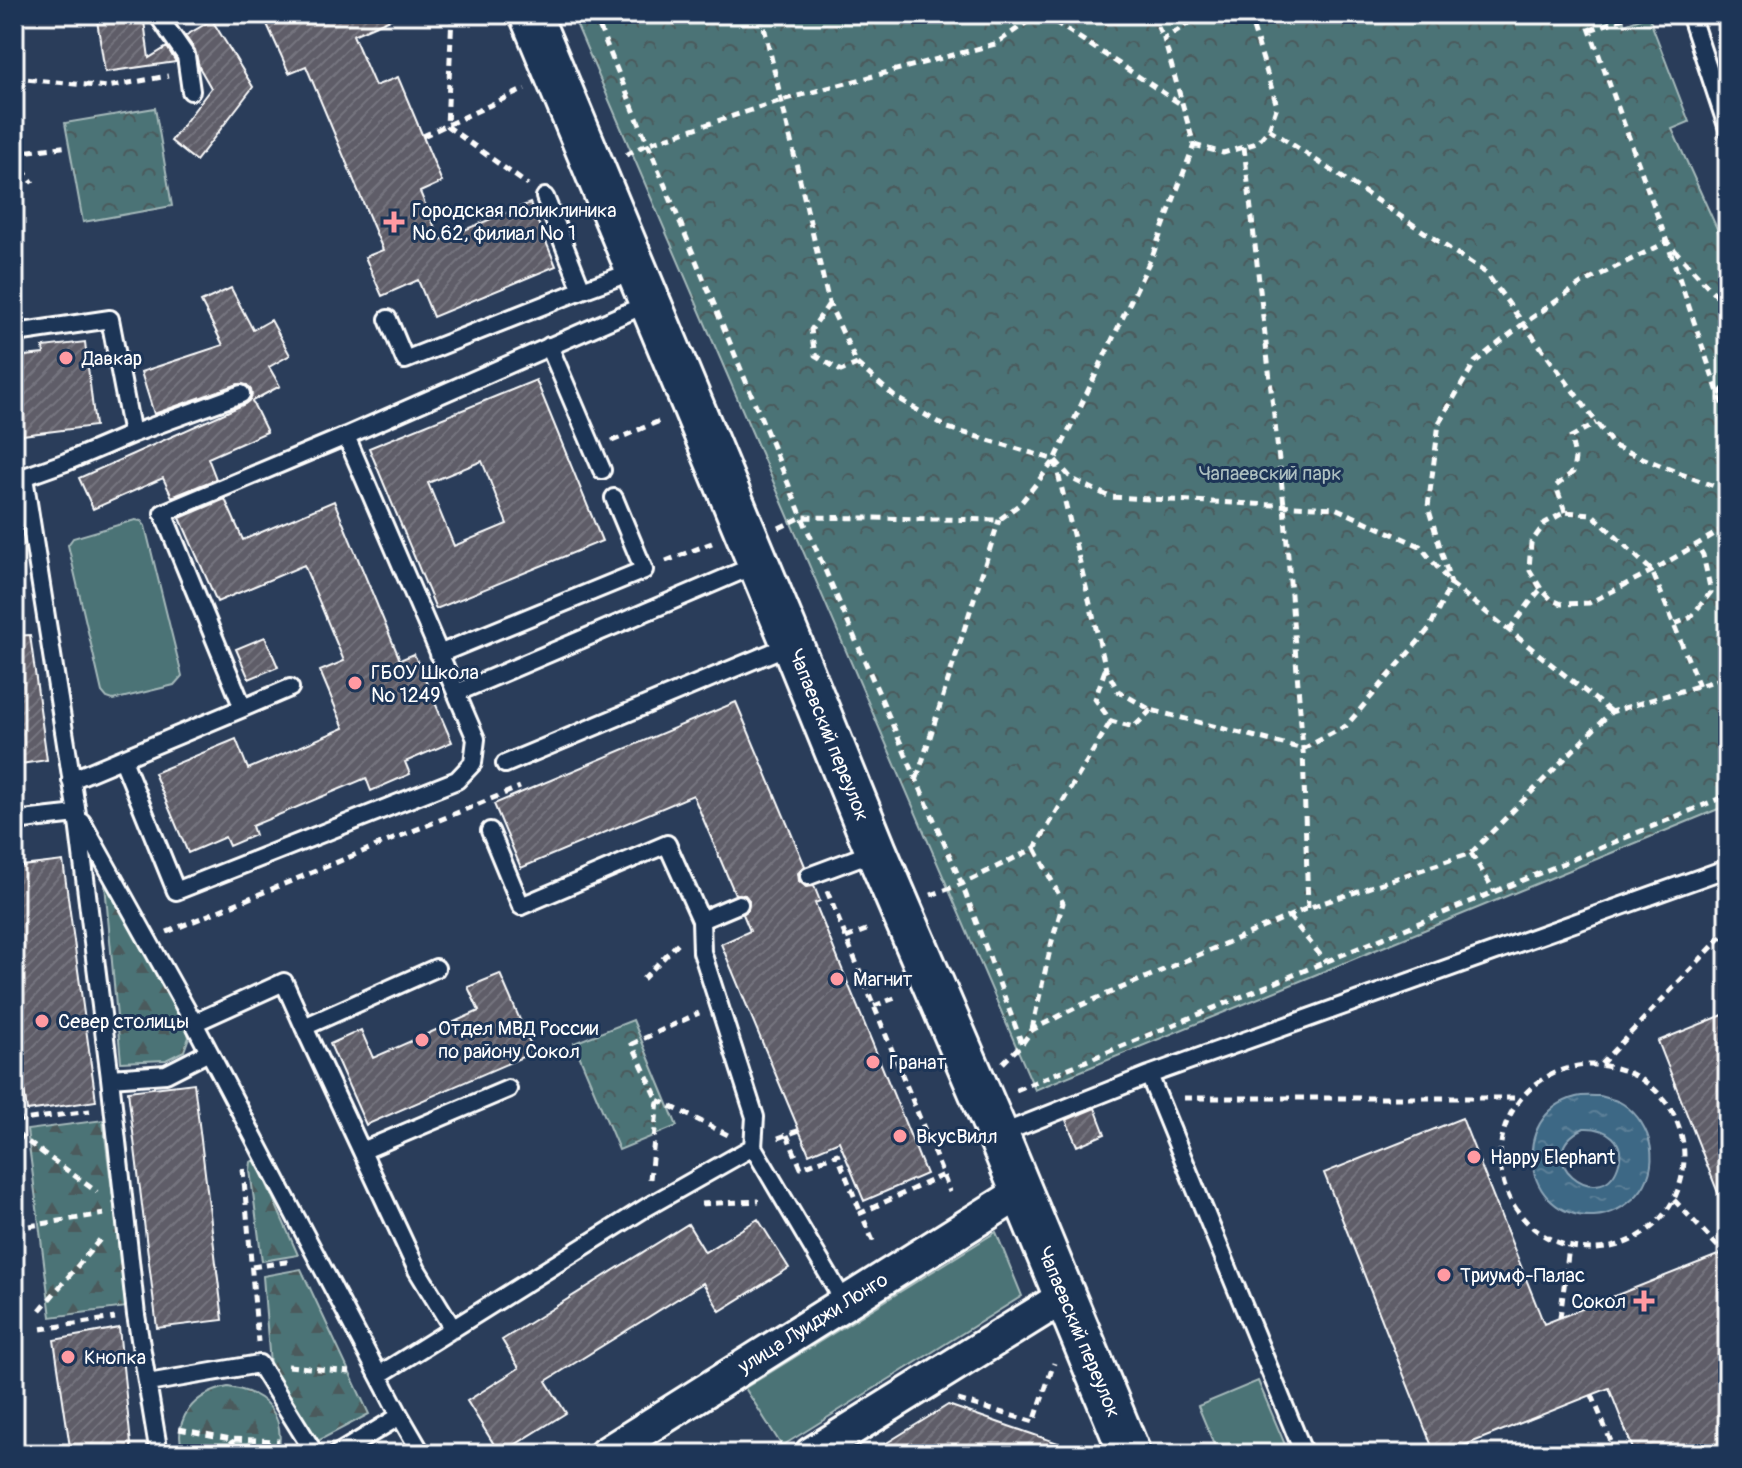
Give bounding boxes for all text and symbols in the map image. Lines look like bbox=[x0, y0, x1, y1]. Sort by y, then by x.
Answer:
place label: Городская поликлиника № 62, филиал № 1 bbox=[412, 198, 617, 246]
marker: Городская поликлиника № 62, филиал № 1 bbox=[383, 211, 405, 233]
place label: Давкар bbox=[81, 346, 142, 371]
marker: Давкар bbox=[57, 349, 75, 367]
park label: Чапаевский парк bbox=[1198, 461, 1342, 486]
street label: Чапаевский переулок bbox=[783, 645, 875, 825]
place label: ГБОУ Школа № 1249 bbox=[371, 660, 479, 708]
marker: ГБОУ Школа № 1249 bbox=[346, 674, 364, 692]
place label: Магнит bbox=[853, 967, 912, 992]
marker: Магнит bbox=[828, 970, 846, 988]
place label: Север столицы bbox=[58, 1009, 189, 1034]
marker: Север столицы bbox=[33, 1012, 51, 1030]
place label: Отдел МВД России по району Сокол bbox=[438, 1016, 598, 1064]
marker: Отдел МВД России по району Сокол bbox=[413, 1031, 431, 1049]
place label: Гранат bbox=[889, 1050, 947, 1075]
marker: Гранат bbox=[864, 1053, 882, 1071]
place label: ВкусВилл bbox=[916, 1124, 998, 1149]
marker: ВкусВилл bbox=[891, 1127, 909, 1145]
place label: Happy Elephant bbox=[1490, 1145, 1616, 1170]
marker: Happy Elephant bbox=[1465, 1148, 1483, 1166]
street label: Чапаевский переулок bbox=[1032, 1243, 1126, 1421]
place label: Триумф-Палас bbox=[1460, 1263, 1585, 1288]
marker: Триумф-Палас bbox=[1435, 1266, 1453, 1284]
street label: улица Луиджи Лонго bbox=[733, 1267, 893, 1380]
place label: Сокол bbox=[1571, 1289, 1626, 1314]
marker: Сокол bbox=[1633, 1290, 1655, 1312]
place label: Кнопка bbox=[84, 1345, 146, 1370]
marker: Кнопка bbox=[59, 1348, 77, 1366]

